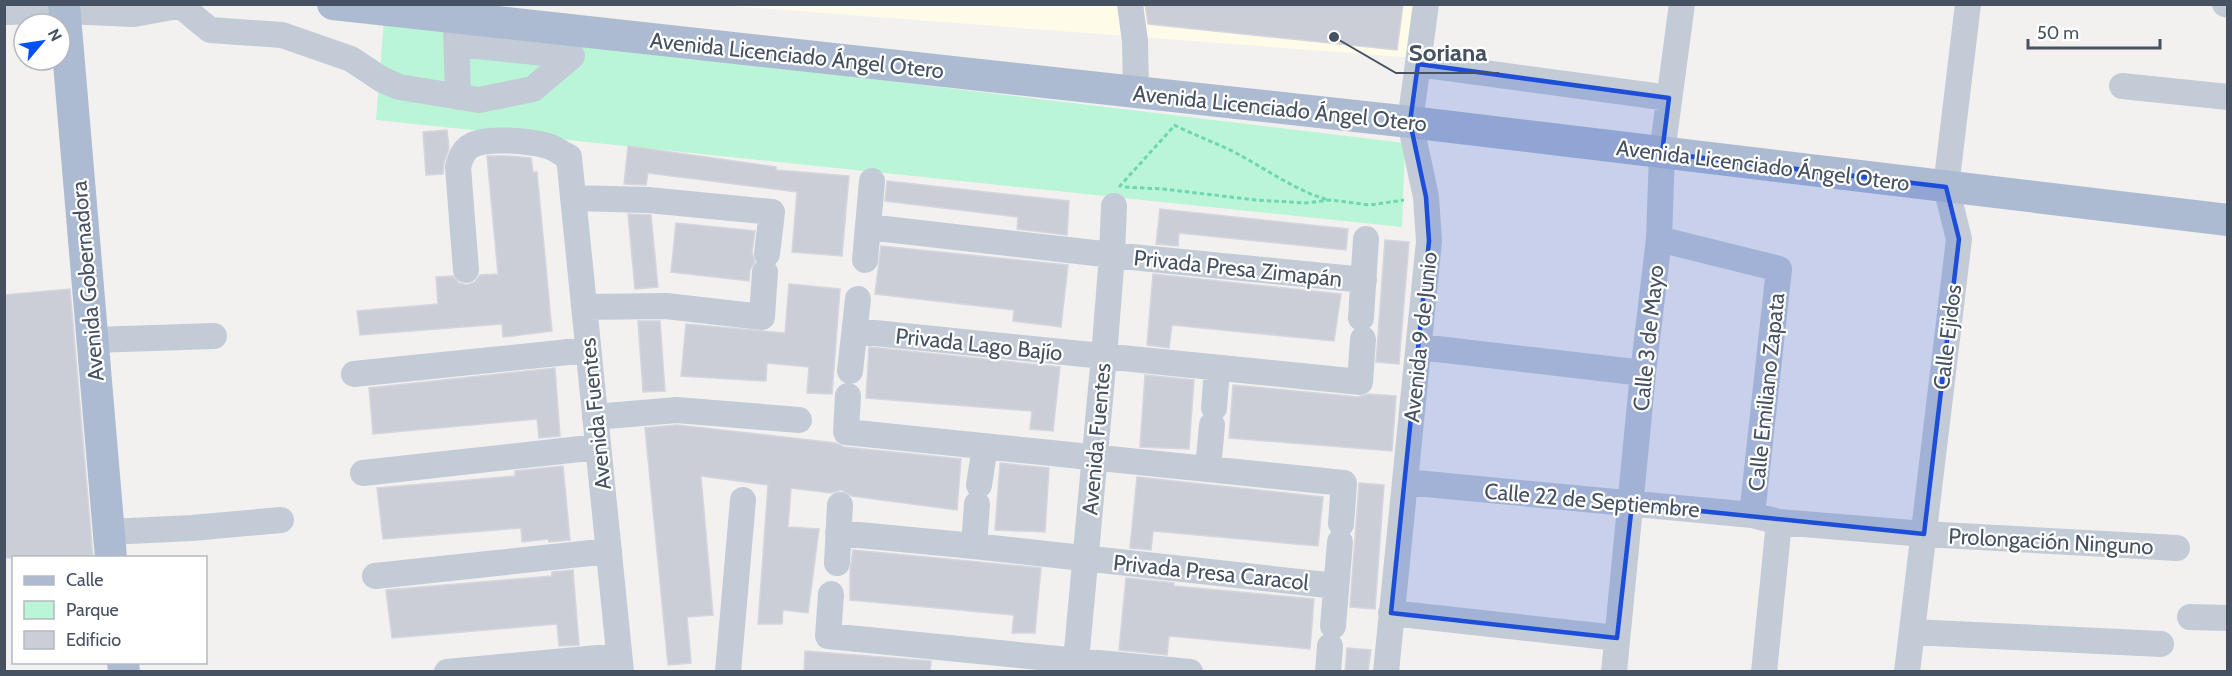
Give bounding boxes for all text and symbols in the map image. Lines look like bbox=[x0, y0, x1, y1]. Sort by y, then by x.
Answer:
north arrow bbox=[12, 12, 72, 72]
scale bar bbox=[2028, 12, 2160, 50]
text: 50 m bbox=[2037, 22, 2079, 44]
text: N bbox=[44, 25, 66, 45]
street label: Avenida Licenciado Ángel Otero bbox=[649, 27, 945, 84]
callout: Soriana bbox=[1396, 31, 1499, 73]
text: Soriana bbox=[1409, 38, 1487, 67]
street label: Avenida Licenciado Ángel Otero bbox=[1132, 80, 1428, 137]
street label: Avenida Licenciado Ángel Otero bbox=[1615, 134, 1911, 197]
street label: Avenida Gobernadora bbox=[65, 179, 110, 382]
street label: Privada Presa Zimapán bbox=[1132, 244, 1344, 293]
street label: Avenida 9 de Junio bbox=[1398, 251, 1443, 424]
street label: Calle 3 de Mayo bbox=[1627, 264, 1670, 412]
street label: Calle Ejidos bbox=[1928, 283, 1967, 391]
street label: Calle Emiliano Zapata bbox=[1743, 291, 1790, 493]
street label: Privada Lago Bajío bbox=[894, 322, 1064, 367]
street label: Avenida Fuentes bbox=[574, 337, 617, 491]
street label: Avenida Fuentes bbox=[1076, 362, 1117, 516]
street label: Calle 22 de Septiembre bbox=[1483, 478, 1701, 523]
street label: Prolongación Ninguno bbox=[1948, 523, 2154, 560]
street label: Privada Presa Caracol bbox=[1112, 549, 1311, 596]
legend bbox=[12, 556, 207, 664]
text: Calle bbox=[66, 569, 103, 591]
text: Parque bbox=[66, 599, 119, 621]
text: Edificio bbox=[66, 629, 121, 651]

